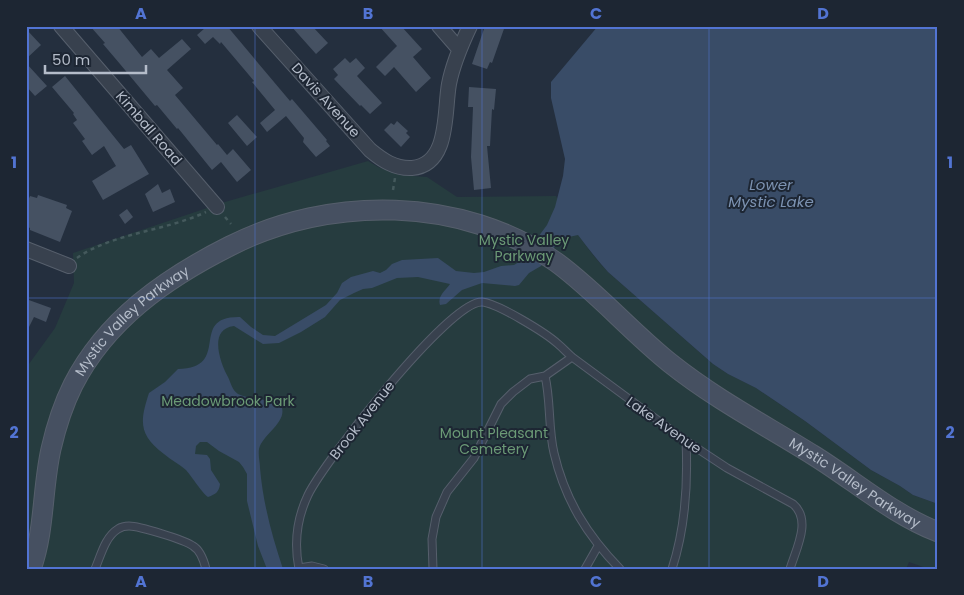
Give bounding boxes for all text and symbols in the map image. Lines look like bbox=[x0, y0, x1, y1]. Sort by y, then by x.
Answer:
text: A bbox=[135, 2, 147, 25]
text: B bbox=[363, 2, 373, 25]
text: C bbox=[590, 2, 602, 25]
text: D bbox=[817, 2, 829, 25]
scale bar bbox=[45, 42, 146, 74]
text: 50 m bbox=[52, 49, 90, 70]
street label: Davis Avenue bbox=[287, 58, 365, 142]
street label: Kimball Road bbox=[111, 87, 187, 169]
text: 1 bbox=[11, 151, 17, 174]
text: 1 bbox=[947, 151, 953, 174]
water label: Lower Mystic Lake bbox=[728, 174, 814, 212]
park label: Mystic Valley Parkway bbox=[479, 230, 569, 266]
street label: Mystic Valley Parkway bbox=[70, 261, 193, 380]
street label: Brook Avenue bbox=[325, 376, 399, 464]
park label: Meadowbrook Park bbox=[161, 391, 296, 411]
street label: Lake Avenue bbox=[622, 392, 706, 459]
text: 2 bbox=[9, 421, 19, 444]
text: 2 bbox=[945, 421, 955, 444]
park label: Mount Pleasant Cemetery bbox=[440, 423, 548, 459]
street label: Mystic Valley Parkway bbox=[785, 433, 924, 533]
text: A bbox=[135, 570, 147, 593]
text: B bbox=[363, 570, 373, 593]
text: C bbox=[590, 570, 602, 593]
text: D bbox=[817, 570, 829, 593]

